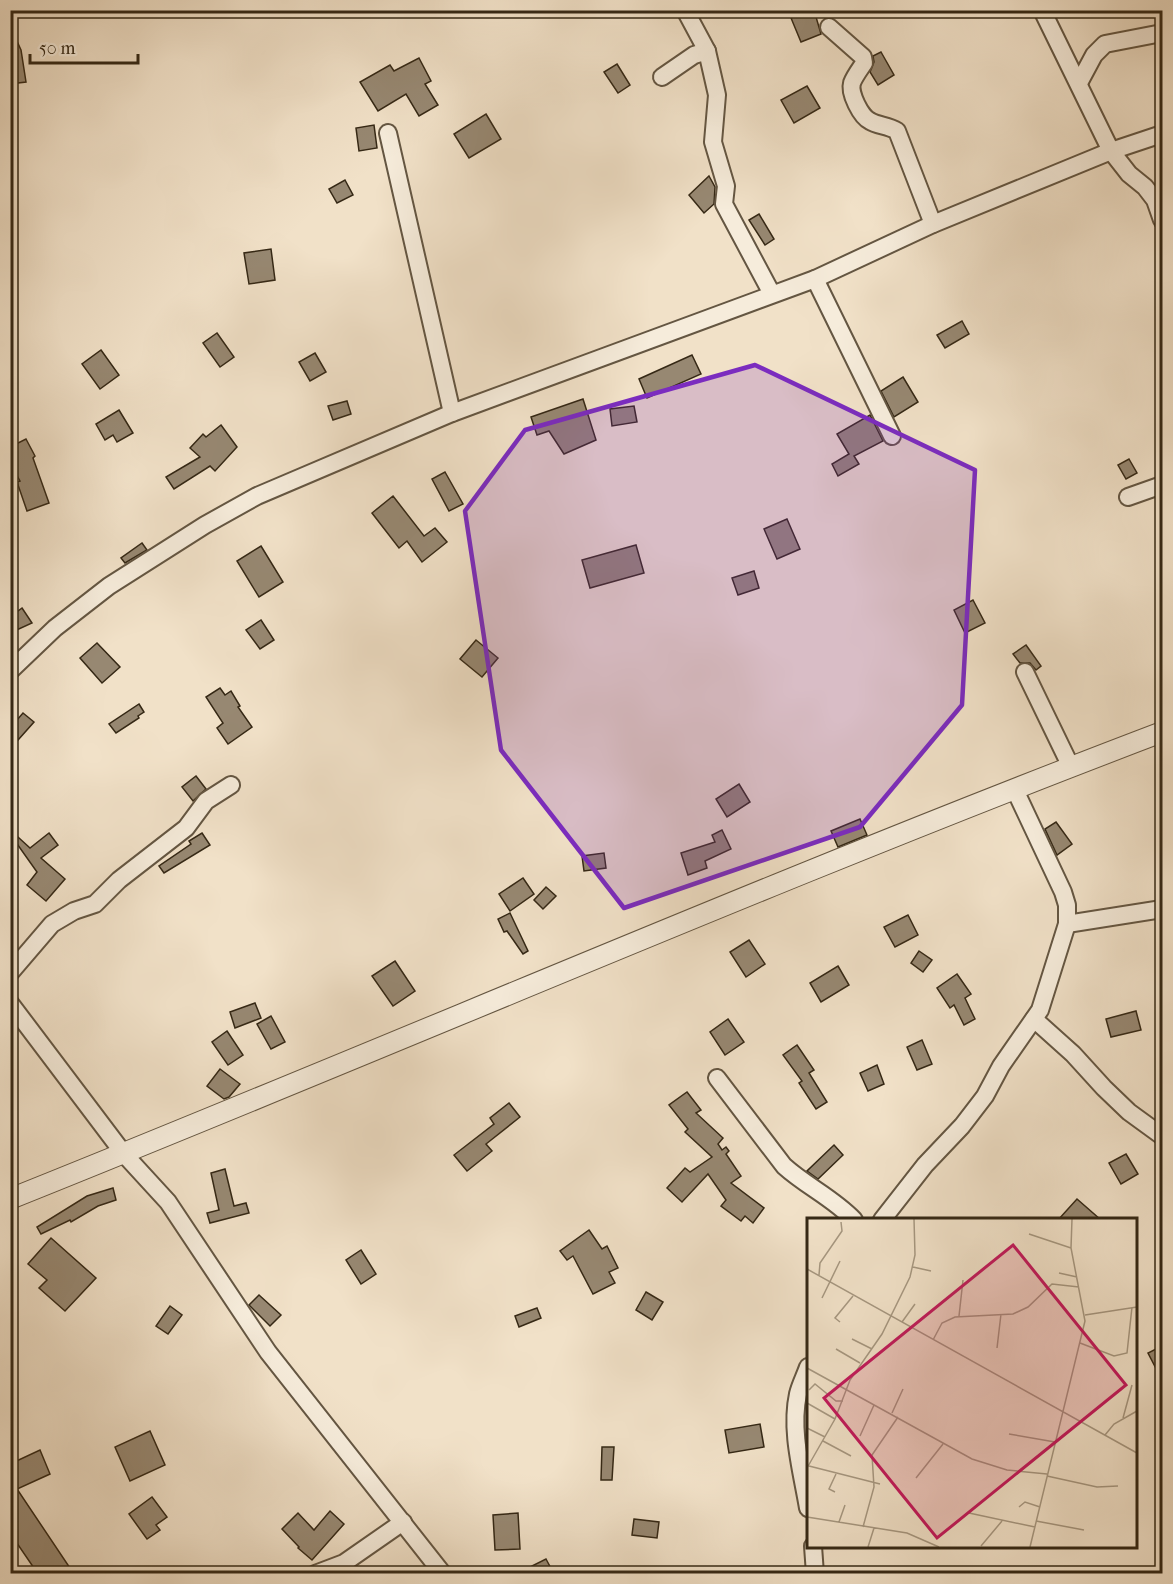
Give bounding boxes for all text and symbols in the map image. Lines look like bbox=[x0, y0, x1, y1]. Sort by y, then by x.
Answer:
scale bar bbox=[30, 27, 138, 65]
text: 50 m bbox=[39, 38, 76, 59]
inset map bbox=[807, 1218, 1137, 1548]

